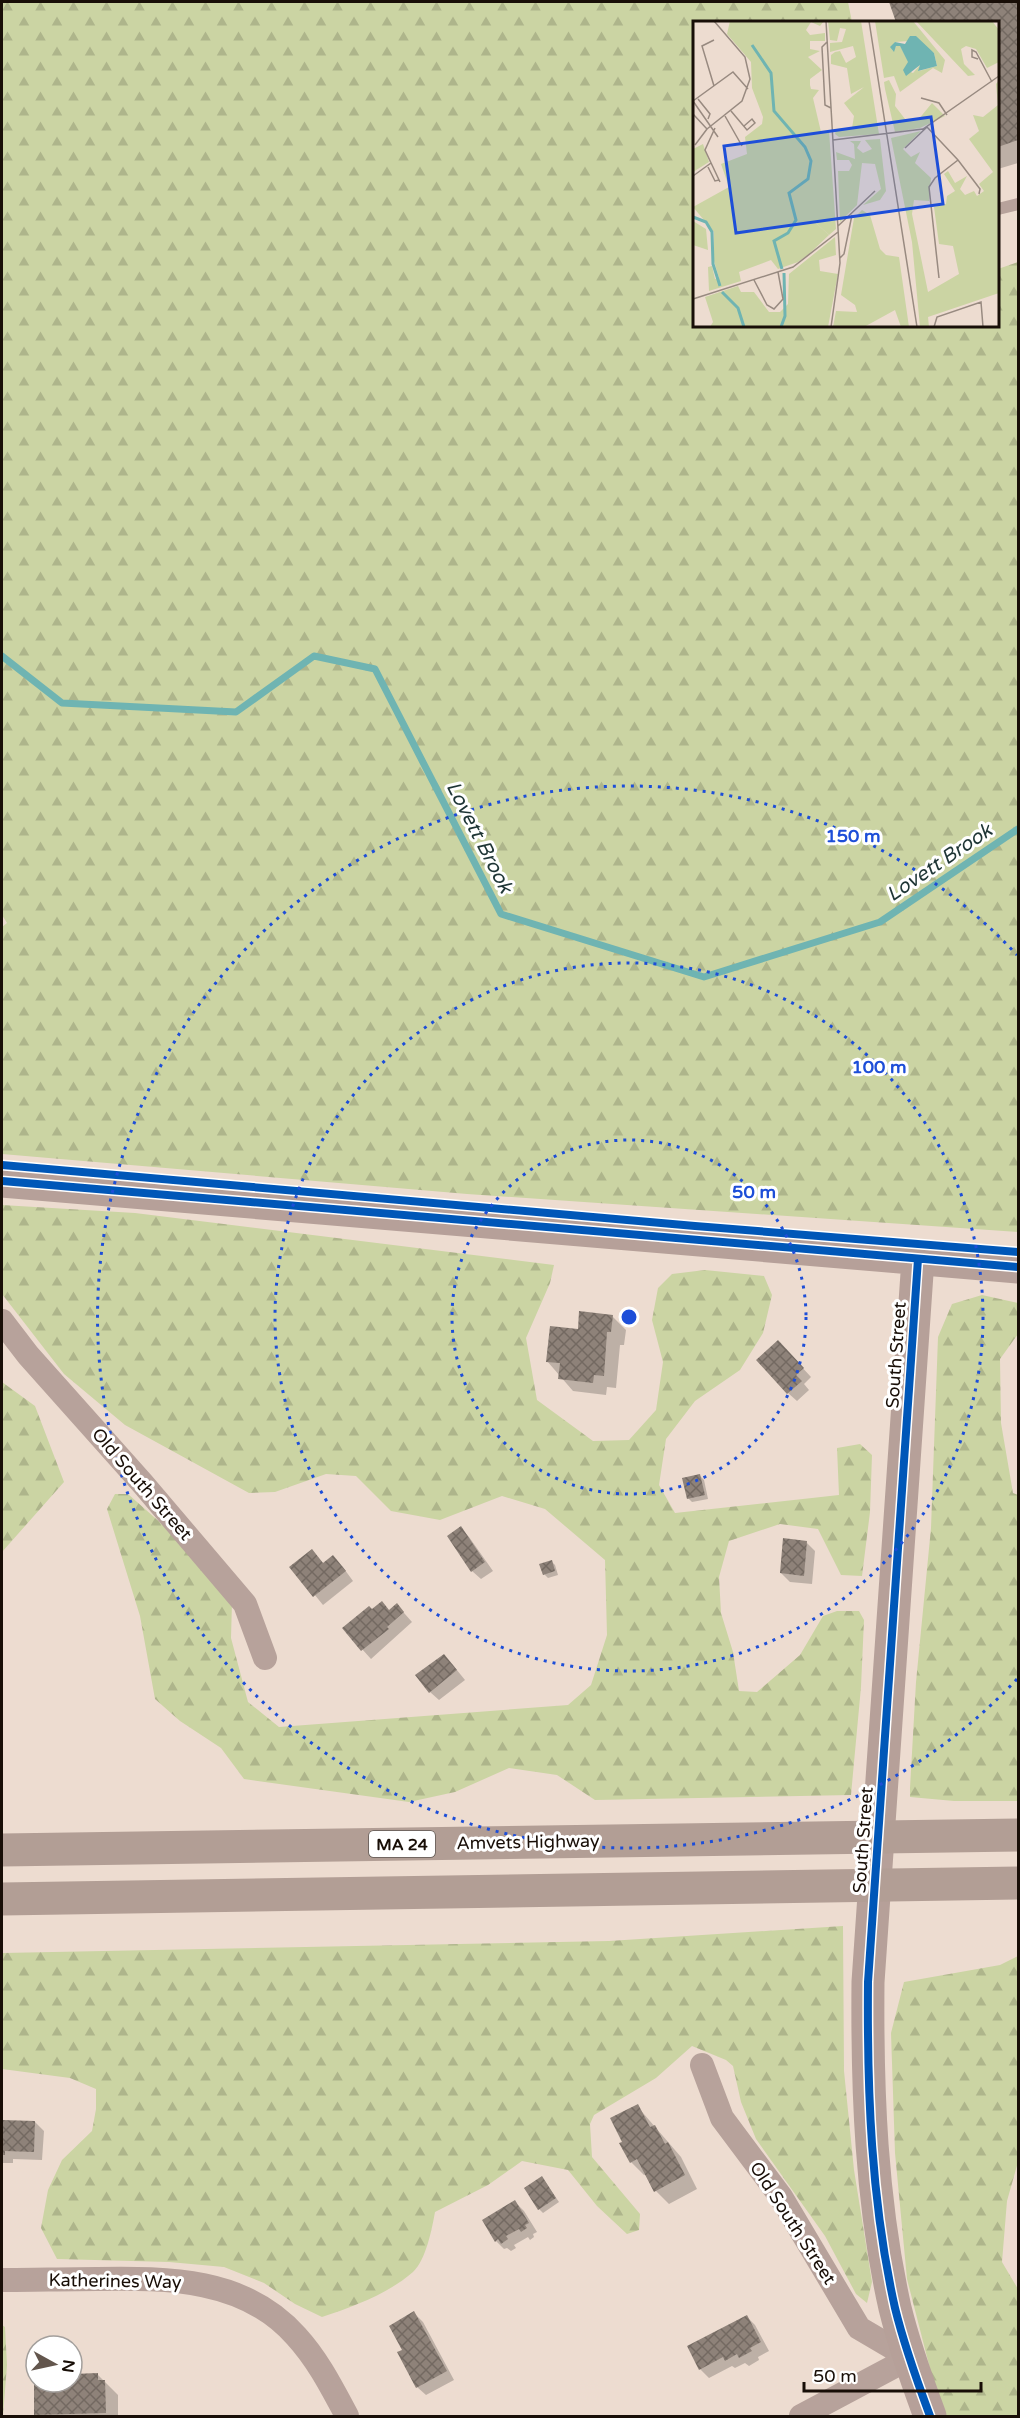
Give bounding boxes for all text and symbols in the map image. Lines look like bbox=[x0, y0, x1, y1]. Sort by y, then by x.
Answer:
inset map bbox=[693, 21, 999, 327]
water label: Lovett Brook bbox=[441, 778, 518, 899]
water label: Lovett Brook bbox=[882, 818, 999, 907]
text: 150 m bbox=[825, 825, 881, 847]
text: 100 m bbox=[851, 1056, 907, 1078]
text: 50 m bbox=[732, 1181, 776, 1203]
street label: South Street bbox=[881, 1301, 911, 1409]
centre of rings bbox=[619, 1307, 639, 1327]
street label: Old South Street bbox=[87, 1423, 197, 1545]
street label: South Street bbox=[848, 1786, 878, 1894]
street label: Amvets Highway bbox=[456, 1830, 600, 1854]
road number: MA 24 bbox=[369, 1831, 435, 1857]
street label: Old South Street bbox=[745, 2157, 841, 2289]
street label: Katherines Way bbox=[48, 2269, 182, 2293]
north arrow bbox=[24, 2334, 84, 2394]
scale bar bbox=[804, 2355, 981, 2393]
text: N bbox=[57, 2358, 79, 2374]
text: 50 m bbox=[813, 2365, 857, 2387]

